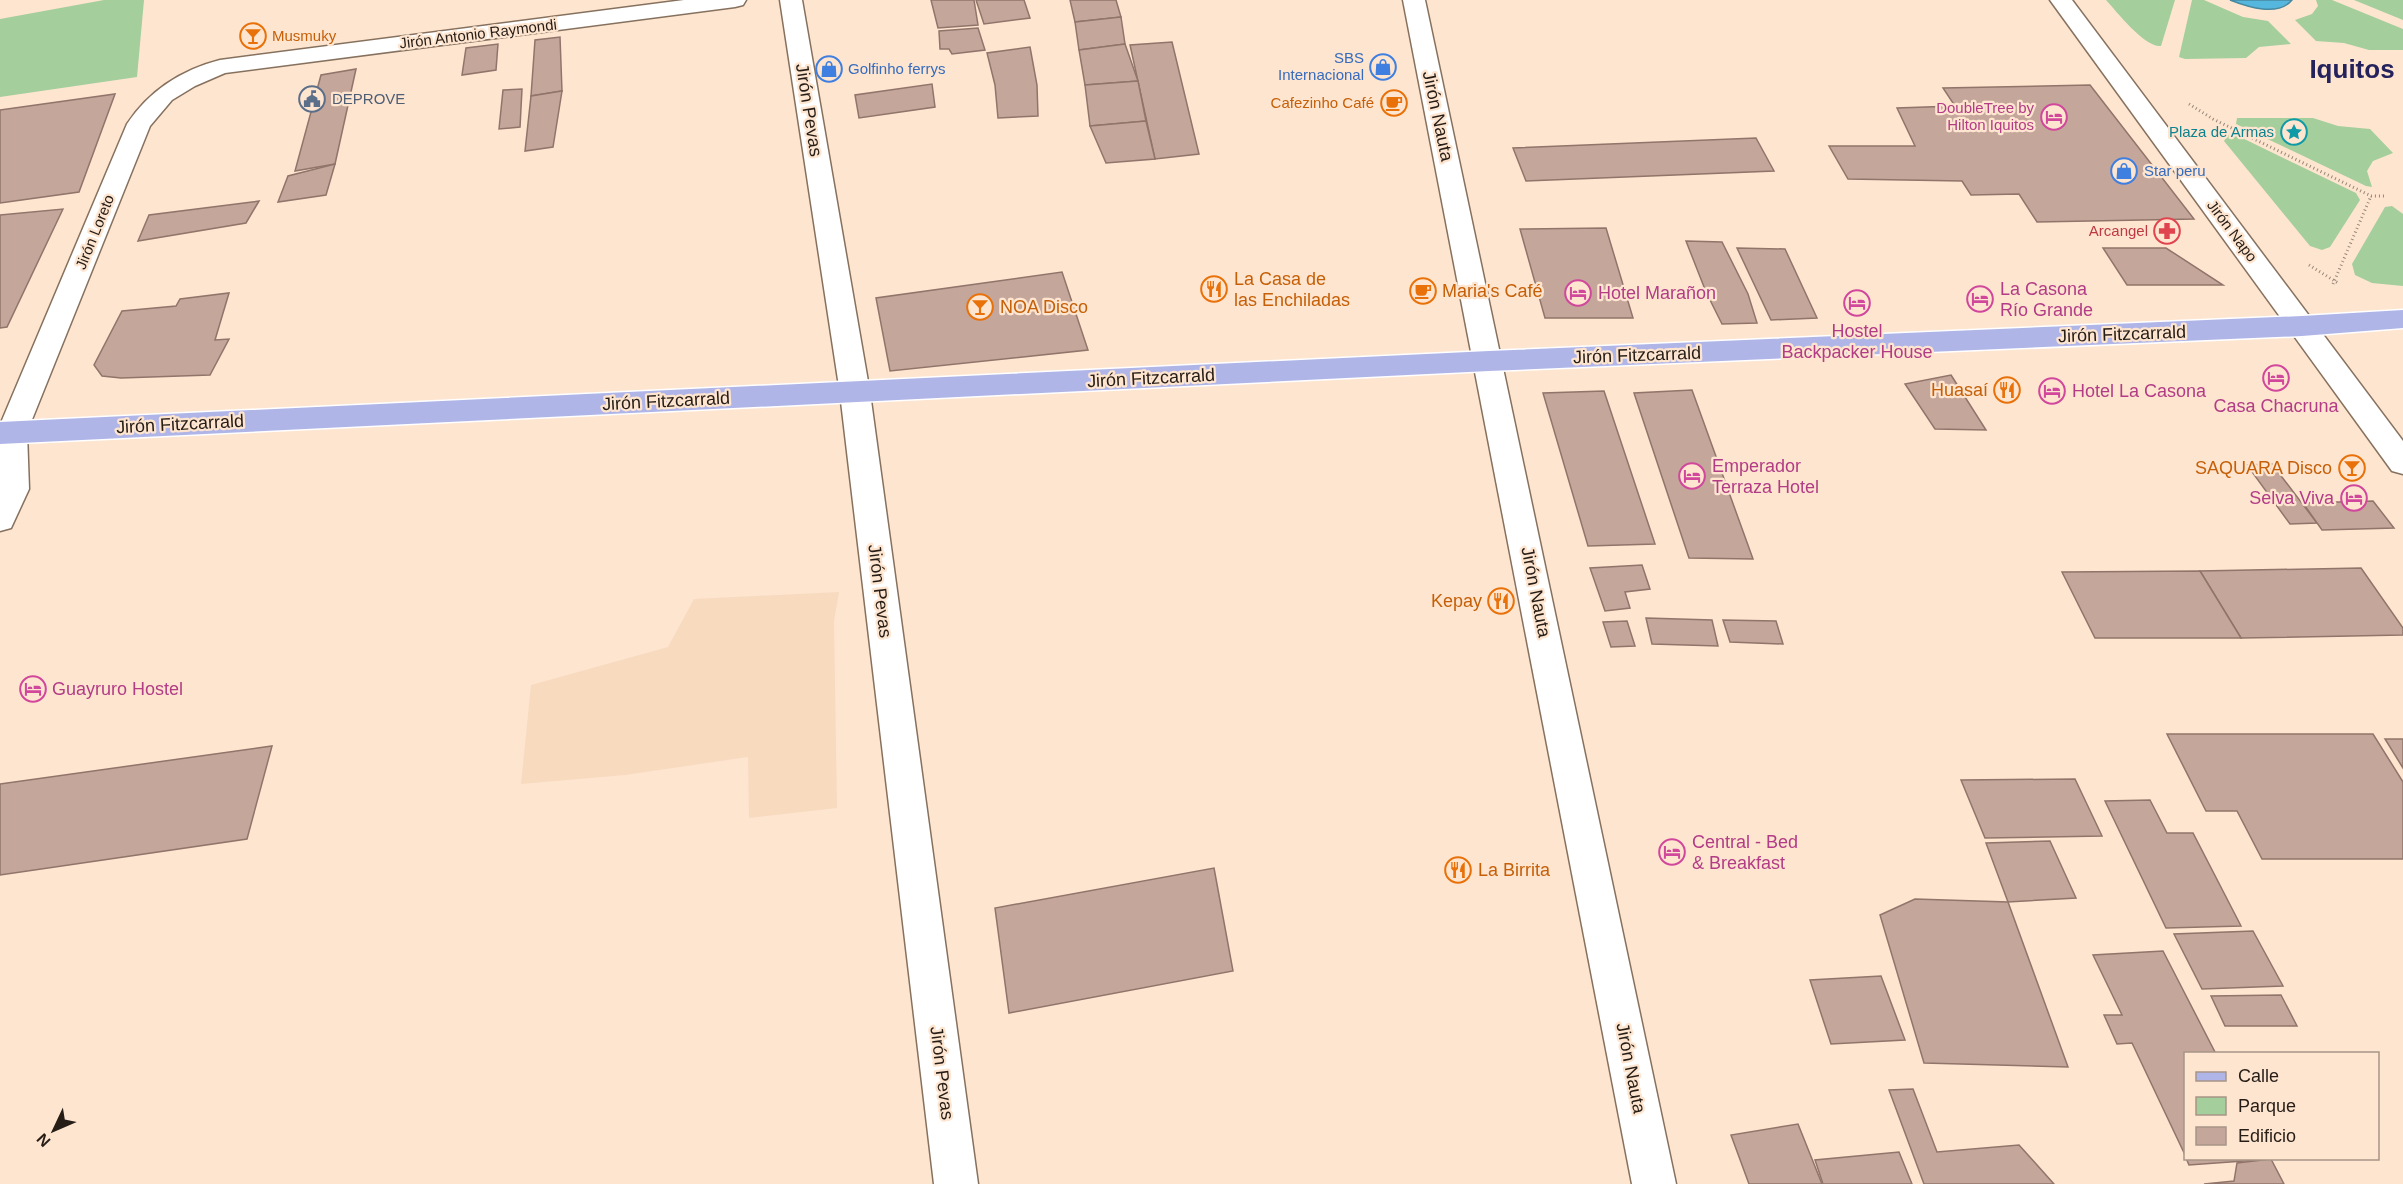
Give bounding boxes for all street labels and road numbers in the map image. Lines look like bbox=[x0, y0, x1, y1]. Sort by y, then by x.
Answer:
street label: Jirón Antonio Raymondi bbox=[398, 15, 558, 52]
street label: Jirón Pevas bbox=[792, 62, 826, 158]
street label: Jirón Nauta bbox=[1419, 69, 1458, 164]
street label: Jirón Loreto bbox=[72, 192, 117, 272]
street label: Jirón Napo bbox=[2204, 197, 2261, 265]
street label: Jirón Fitzcarrald bbox=[2058, 322, 2186, 346]
street label: Jirón Fitzcarrald bbox=[1573, 343, 1701, 367]
street label: Jirón Fitzcarrald bbox=[1087, 365, 1215, 391]
street label: Jirón Fitzcarrald bbox=[602, 388, 730, 414]
street label: Jirón Fitzcarrald bbox=[116, 411, 244, 437]
street label: Jirón Pevas bbox=[864, 543, 896, 639]
street label: Jirón Nauta bbox=[1517, 545, 1555, 640]
street label: Jirón Nauta bbox=[1612, 1021, 1650, 1116]
street label: Jirón Pevas bbox=[926, 1025, 958, 1121]

